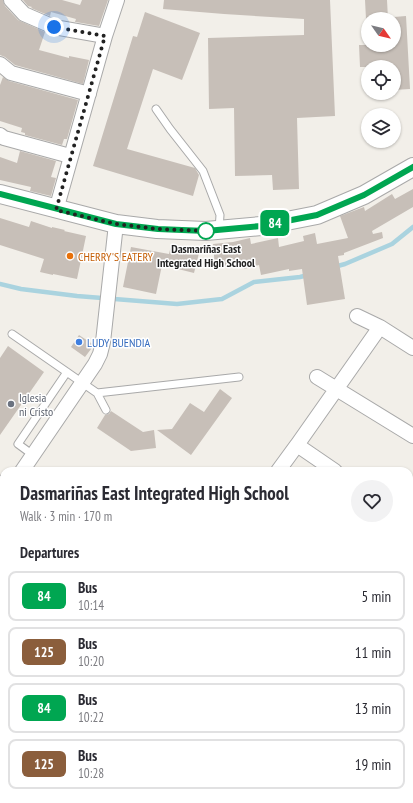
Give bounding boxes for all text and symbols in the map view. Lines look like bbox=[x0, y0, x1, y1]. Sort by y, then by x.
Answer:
north arrow bbox=[361, 12, 401, 52]
map controls bbox=[361, 12, 401, 148]
your location bbox=[44, 17, 64, 37]
button: locate bbox=[361, 60, 401, 100]
button: layers bbox=[361, 108, 401, 148]
line badge: 84 bbox=[257, 210, 293, 236]
text: 84 bbox=[268, 214, 282, 232]
marker: Dasmariñas East Integrated High School bbox=[197, 222, 215, 240]
place label: Dasmariñas East Integrated High School bbox=[157, 241, 255, 270]
place label: CHERRY'S EATERY bbox=[78, 249, 154, 264]
marker: CHERRY'S EATERY bbox=[65, 251, 75, 261]
place label: LUDY BUENDIA bbox=[87, 335, 150, 350]
marker: LUDY BUENDIA bbox=[74, 337, 84, 347]
place label: Iglesia ni Cristo bbox=[19, 390, 53, 419]
marker: Iglesia ni Cristo bbox=[6, 399, 16, 409]
button: heart bbox=[351, 480, 393, 522]
text: Dasmariñas East Integrated High School bbox=[20, 481, 289, 505]
text: Walk · 3 min · 170 m bbox=[20, 508, 112, 525]
text: Departures bbox=[20, 543, 79, 562]
text: Bus bbox=[78, 578, 97, 597]
text: 84 bbox=[37, 587, 51, 605]
text: 5 min bbox=[361, 587, 391, 606]
text: 10:14 bbox=[78, 597, 104, 614]
text: Bus bbox=[78, 634, 97, 653]
text: 125 bbox=[34, 643, 54, 661]
text: 11 min bbox=[355, 643, 391, 662]
text: 10:20 bbox=[78, 653, 104, 670]
text: Bus bbox=[78, 690, 97, 709]
text: 84 bbox=[37, 699, 51, 717]
text: 13 min bbox=[355, 699, 391, 718]
text: 10:22 bbox=[78, 709, 104, 726]
text: Bus bbox=[78, 746, 97, 765]
text: 125 bbox=[34, 755, 54, 773]
text: 19 min bbox=[355, 755, 391, 774]
text: 10:28 bbox=[78, 765, 104, 782]

